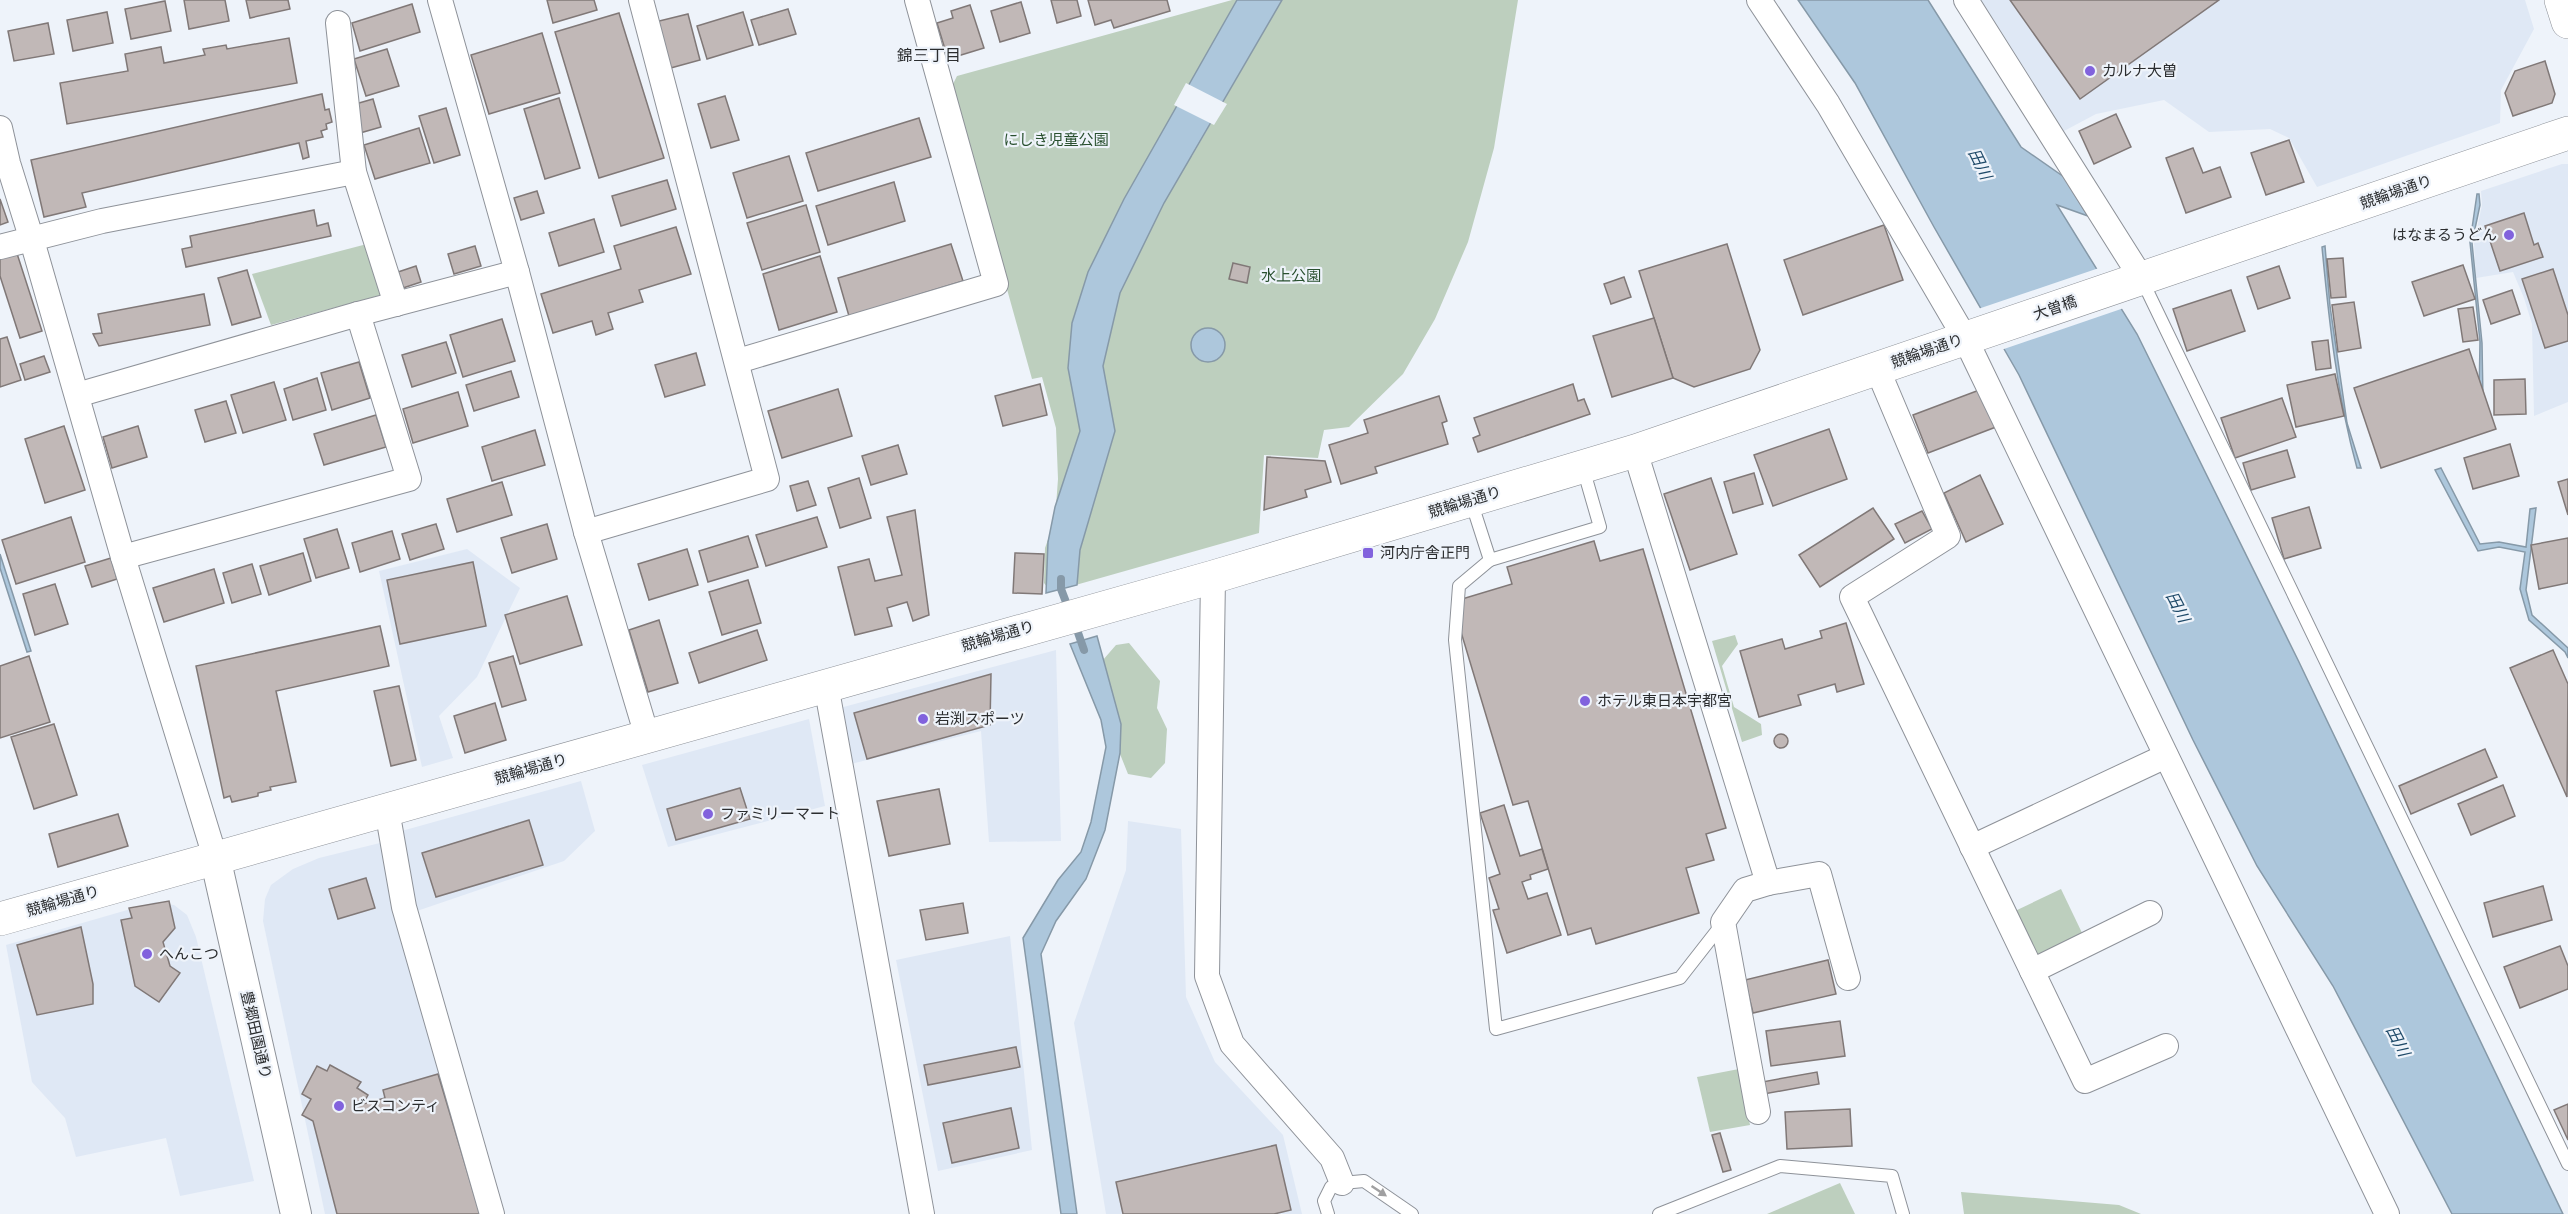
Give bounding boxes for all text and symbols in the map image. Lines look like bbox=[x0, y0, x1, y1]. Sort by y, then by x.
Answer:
district label: 錦三丁目 bbox=[897, 46, 961, 65]
place label: カルナ大曽 bbox=[2102, 62, 2177, 80]
marker: カルナ大曽 bbox=[2083, 64, 2097, 78]
park label: にしき児童公園 bbox=[1003, 131, 1109, 149]
water label: 田川 bbox=[1964, 145, 1996, 184]
street label: 競輪場通り bbox=[2358, 171, 2434, 213]
place label: はなまるうどん bbox=[2392, 226, 2497, 244]
marker: はなまるうどん bbox=[2502, 228, 2516, 242]
park label: 水上公園 bbox=[1261, 267, 1321, 285]
street label: 大曽橋 bbox=[2031, 292, 2079, 324]
street label: 競輪場通り bbox=[1889, 330, 1965, 372]
street label: 競輪場通り bbox=[1426, 482, 1504, 522]
place label: 河内庁舎正門 bbox=[1380, 544, 1470, 562]
marker: 河内庁舎正門 bbox=[1361, 546, 1375, 560]
water label: 田川 bbox=[2162, 588, 2195, 627]
street label: 競輪場通り bbox=[959, 617, 1037, 655]
place label: ホテル東日本宇都宮 bbox=[1597, 692, 1732, 710]
marker: ホテル東日本宇都宮 bbox=[1578, 694, 1592, 708]
place label: 岩渕スポーツ bbox=[935, 710, 1025, 728]
marker: 岩渕スポーツ bbox=[916, 712, 930, 726]
street label: 競輪場通り bbox=[492, 750, 570, 788]
place label: ファミリーマート bbox=[720, 805, 840, 823]
marker: ファミリーマート bbox=[701, 807, 715, 821]
street label: 競輪場通り bbox=[24, 882, 102, 920]
place label: へんこつ bbox=[159, 945, 219, 963]
marker: へんこつ bbox=[140, 947, 154, 961]
street label: 豊郷田園通り bbox=[237, 989, 275, 1081]
water label: 田川 bbox=[2382, 1022, 2415, 1061]
place label: ビスコンティ bbox=[351, 1097, 440, 1115]
marker: ビスコンティ bbox=[332, 1099, 346, 1113]
one-way arrow bbox=[1371, 1185, 1387, 1196]

